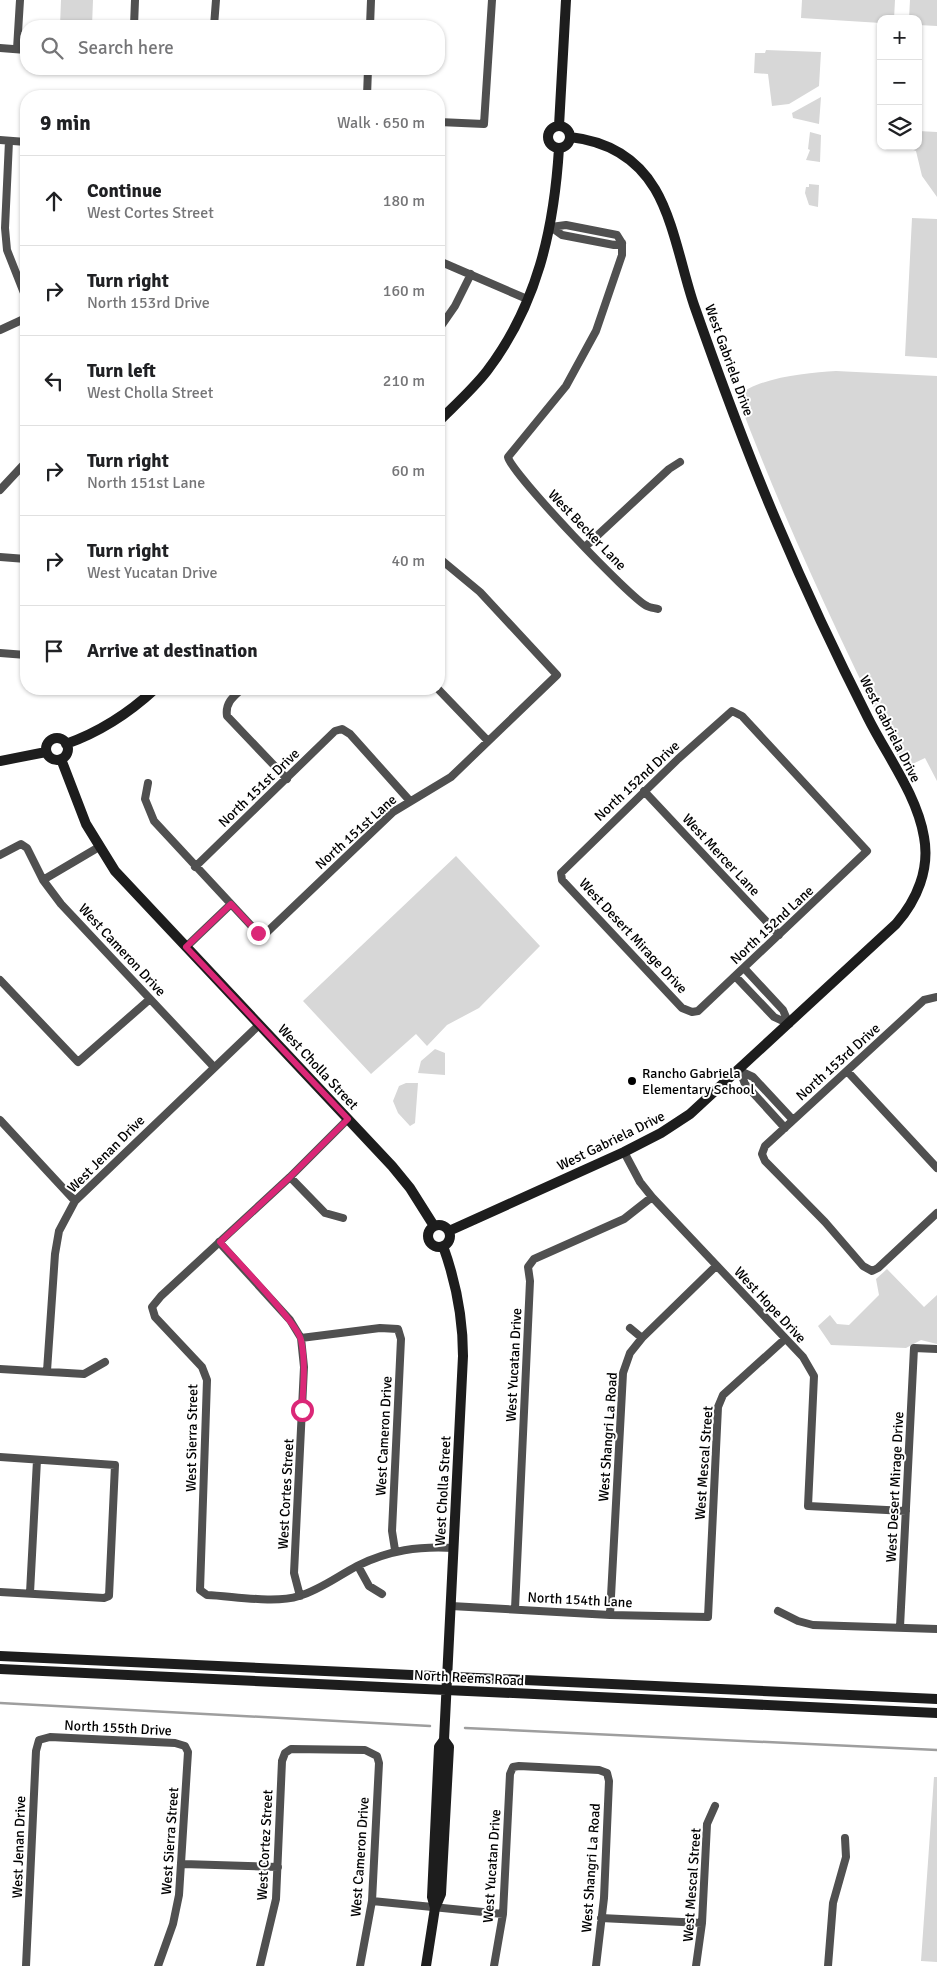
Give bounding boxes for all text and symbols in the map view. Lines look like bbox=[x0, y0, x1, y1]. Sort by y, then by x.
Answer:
map controls bbox=[877, 15, 922, 150]
button: + bbox=[877, 15, 922, 60]
search box bbox=[20, 20, 445, 75]
icon: search bbox=[38, 34, 66, 62]
text: Search here bbox=[78, 36, 174, 60]
button: − bbox=[877, 60, 922, 105]
button: layers bbox=[877, 105, 922, 150]
text: 9 min bbox=[40, 110, 91, 136]
text: Walk · 650 m bbox=[337, 113, 425, 133]
text: Continue bbox=[87, 179, 162, 203]
icon: ahead bbox=[40, 187, 68, 215]
text: 180 m bbox=[383, 191, 425, 211]
text: West Cortes Street bbox=[87, 203, 214, 223]
text: Turn right bbox=[87, 269, 169, 293]
icon: right bbox=[40, 277, 68, 305]
text: 160 m bbox=[383, 281, 425, 301]
text: North 153rd Drive bbox=[87, 293, 210, 313]
street label: West Gabriela Drive bbox=[701, 302, 757, 418]
text: Turn left bbox=[87, 359, 156, 383]
icon: left bbox=[40, 367, 68, 395]
text: 210 m bbox=[383, 371, 425, 391]
text: West Cholla Street bbox=[87, 383, 213, 403]
text: Turn right bbox=[87, 449, 169, 473]
icon: right bbox=[40, 457, 68, 485]
text: 60 m bbox=[391, 461, 425, 481]
text: North 151st Lane bbox=[87, 473, 205, 493]
street label: West Becker Lane bbox=[544, 486, 630, 574]
text: Turn right bbox=[87, 539, 169, 563]
icon: right bbox=[40, 547, 68, 575]
text: 40 m bbox=[391, 551, 425, 571]
text: West Yucatan Drive bbox=[87, 563, 217, 583]
icon: arrive bbox=[40, 637, 68, 665]
text: Arrive at destination bbox=[87, 639, 258, 663]
street label: West Gabriela Drive bbox=[856, 673, 924, 785]
street label: North 152nd Drive bbox=[591, 737, 683, 825]
street label: North 151st Drive bbox=[215, 745, 303, 831]
street label: North 151st Lane bbox=[312, 791, 400, 873]
street label: West Mercer Lane bbox=[679, 810, 763, 900]
street label: West Desert Mirage Drive bbox=[575, 875, 691, 997]
street label: North 152nd Lane bbox=[727, 882, 817, 968]
street label: West Cameron Drive bbox=[75, 900, 169, 1000]
route end bbox=[247, 922, 270, 945]
street label: North 153rd Drive bbox=[792, 1020, 884, 1104]
street label: West Cholla Street bbox=[274, 1021, 362, 1113]
place label: Rancho Gabriela Elementary School bbox=[642, 1065, 755, 1098]
marker: Rancho Gabriela Elementary School bbox=[626, 1075, 638, 1087]
street label: West Gabriela Drive bbox=[554, 1108, 668, 1174]
street label: West Jenan Drive bbox=[64, 1112, 148, 1196]
street label: West Hope Drive bbox=[730, 1263, 810, 1347]
street label: West Yucatan Drive bbox=[503, 1308, 525, 1422]
street label: West Shangri La Road bbox=[595, 1372, 621, 1502]
street label: West Cameron Drive bbox=[372, 1375, 396, 1497]
street label: West Sierra Street bbox=[183, 1384, 201, 1492]
route start bbox=[291, 1399, 314, 1422]
street label: West Mescal Street bbox=[692, 1405, 716, 1521]
street label: West Desert Mirage Drive bbox=[883, 1411, 907, 1563]
street label: West Cholla Street bbox=[432, 1435, 454, 1547]
street label: West Cortes Street bbox=[275, 1438, 297, 1550]
street label: North 154th Lane bbox=[527, 1589, 633, 1611]
street label: North Reems Road bbox=[413, 1667, 525, 1689]
street label: North 155th Drive bbox=[64, 1717, 172, 1739]
street label: West Sierra Street bbox=[158, 1786, 182, 1895]
street label: West Cortez Street bbox=[254, 1789, 276, 1901]
street label: West Jenan Drive bbox=[9, 1795, 29, 1899]
street label: West Cameron Drive bbox=[347, 1796, 373, 1918]
street label: West Shangri La Road bbox=[578, 1803, 604, 1933]
street label: West Yucatan Drive bbox=[480, 1808, 504, 1924]
street label: West Mescal Street bbox=[680, 1827, 704, 1943]

